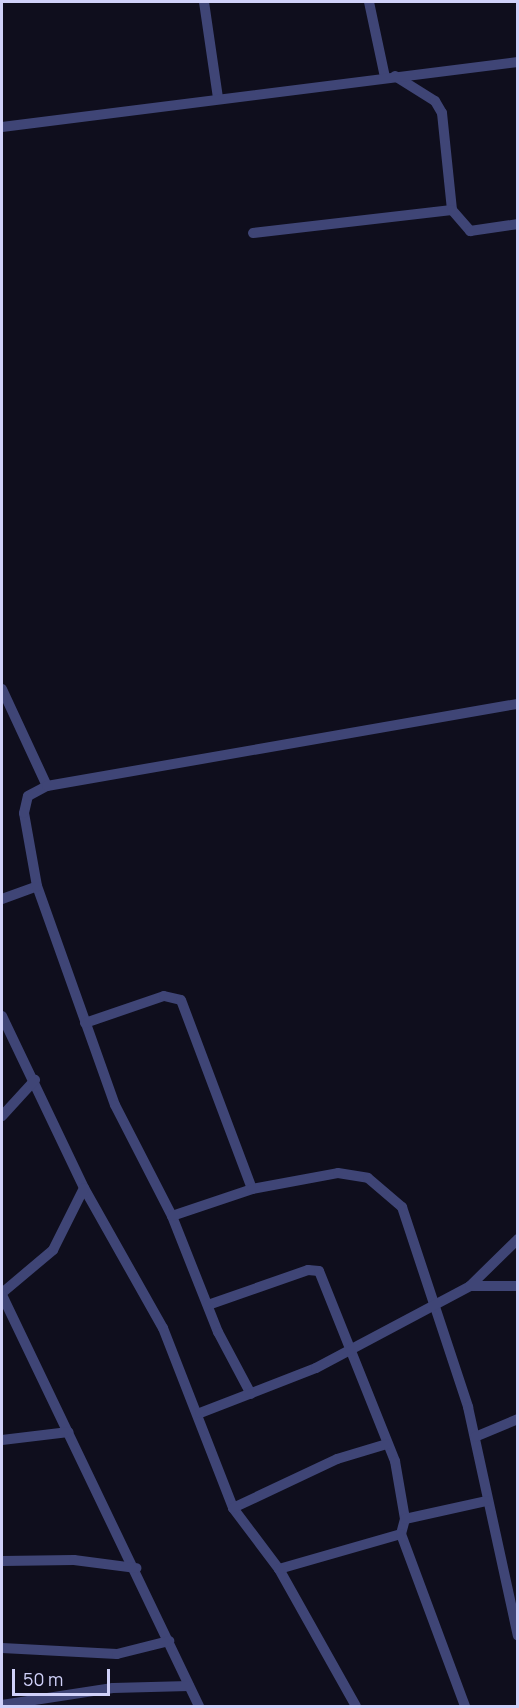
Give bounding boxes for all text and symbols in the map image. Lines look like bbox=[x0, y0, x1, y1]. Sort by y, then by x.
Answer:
scale bar bbox=[15, 1657, 112, 1695]
text: 50 m bbox=[23, 1667, 63, 1691]

